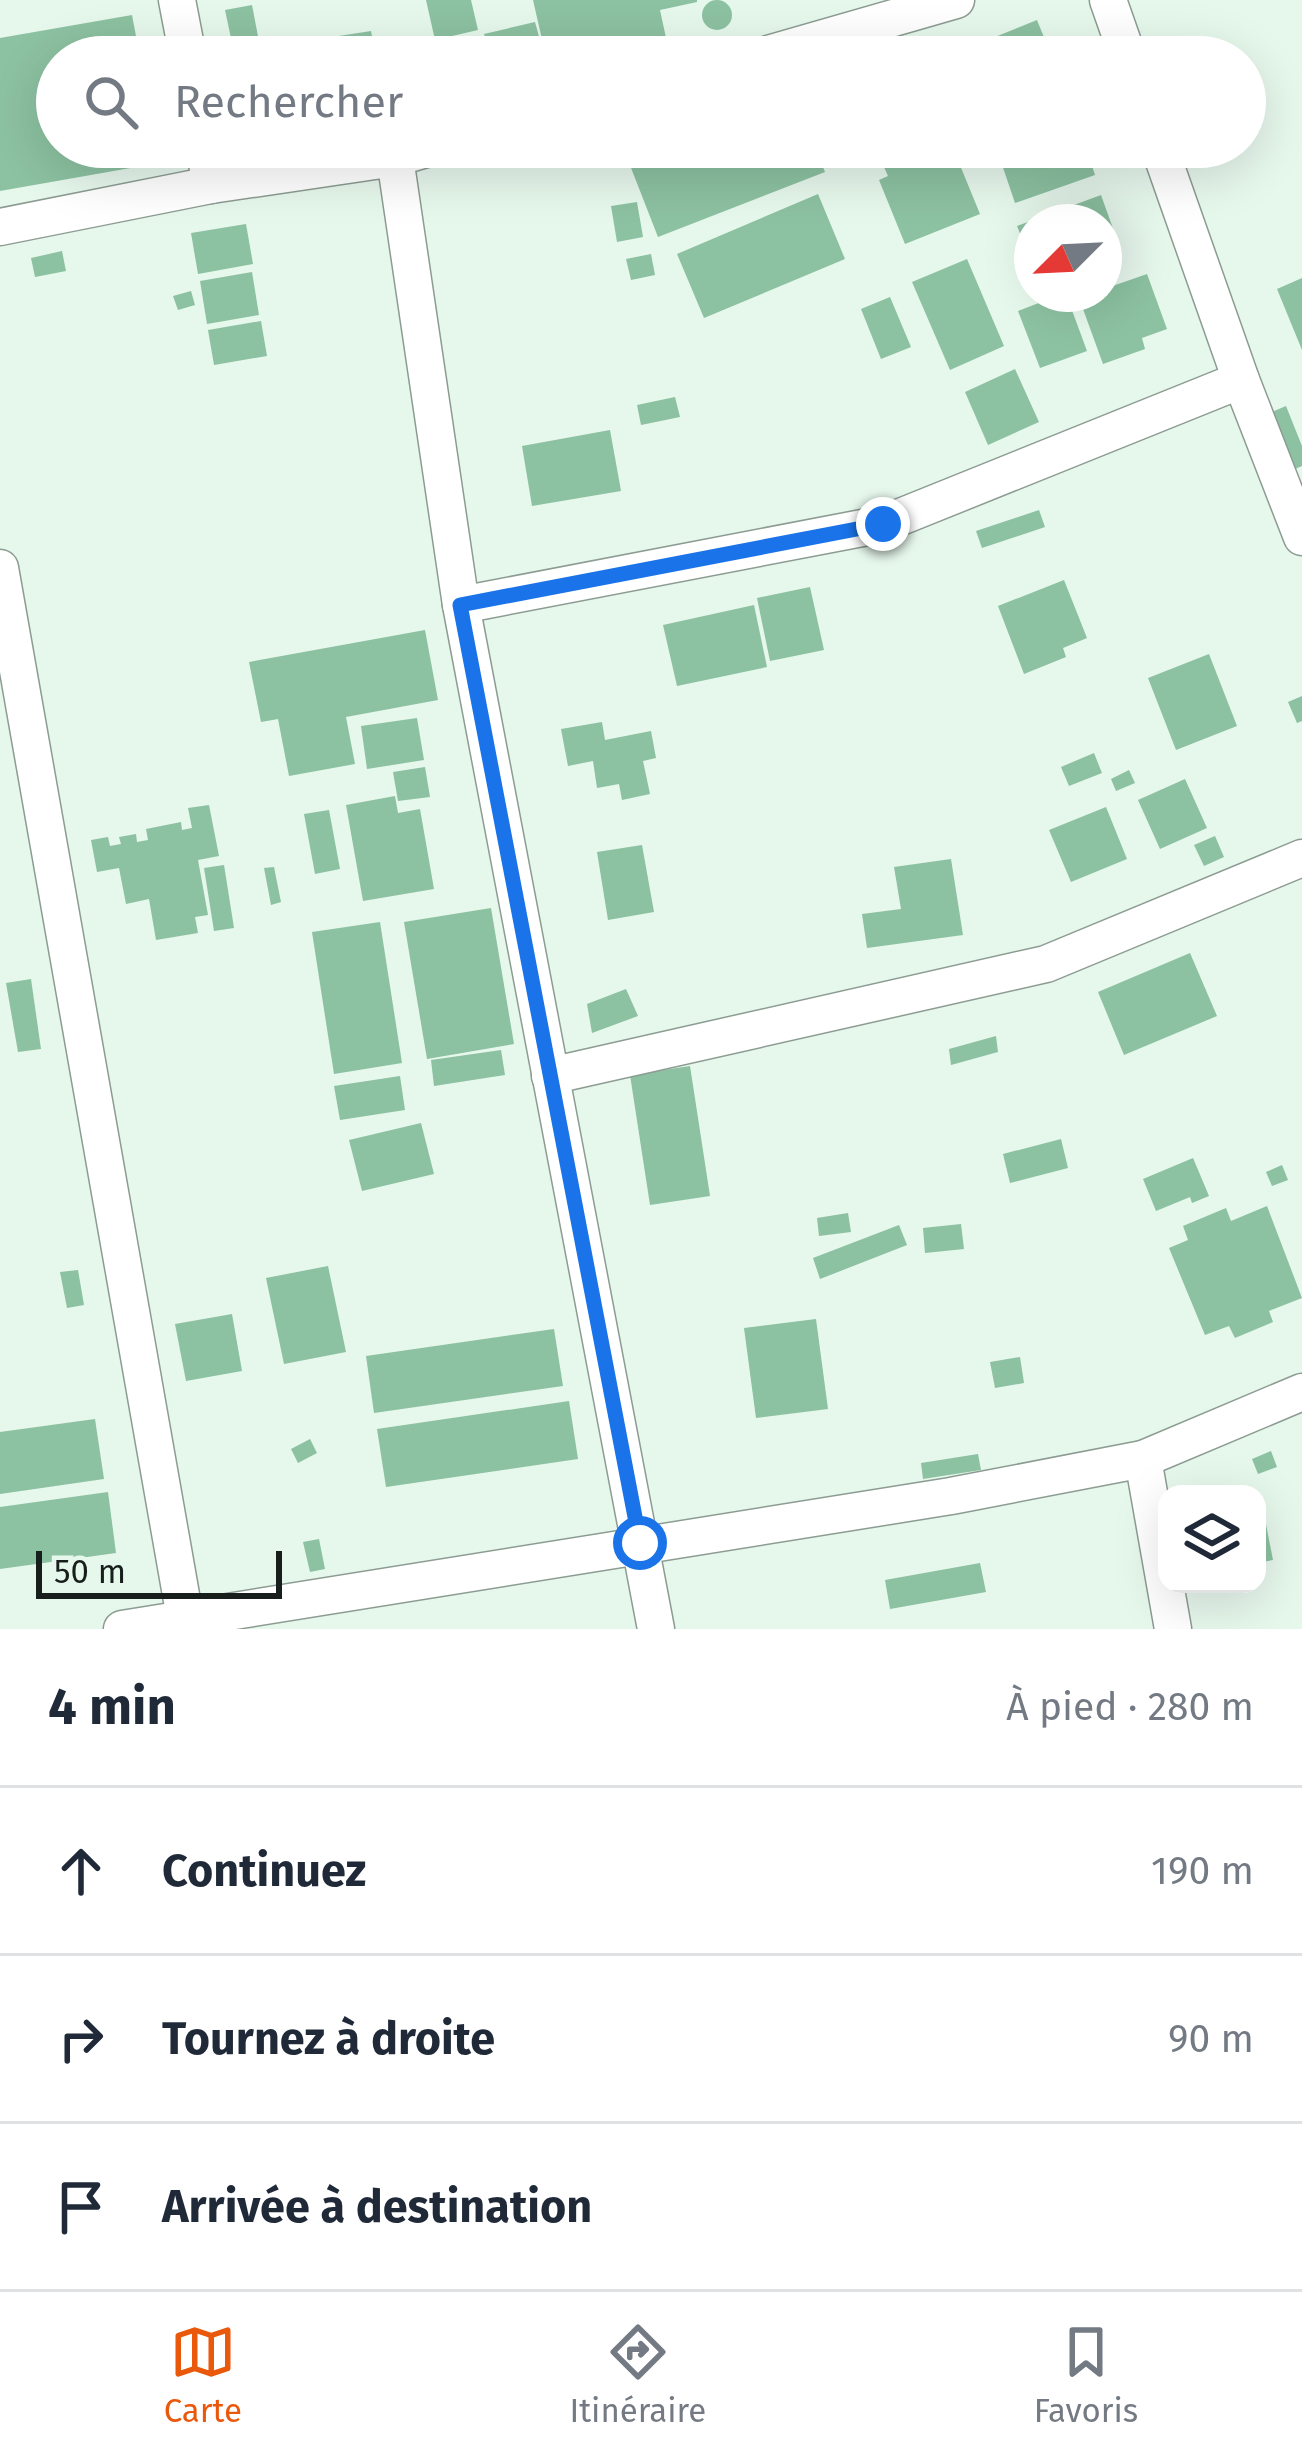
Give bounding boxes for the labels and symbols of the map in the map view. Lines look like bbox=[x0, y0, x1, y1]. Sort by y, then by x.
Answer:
north arrow bbox=[1014, 204, 1122, 312]
route end bbox=[856, 497, 910, 551]
route start bbox=[613, 1516, 667, 1570]
scale bar bbox=[36, 1545, 282, 1598]

